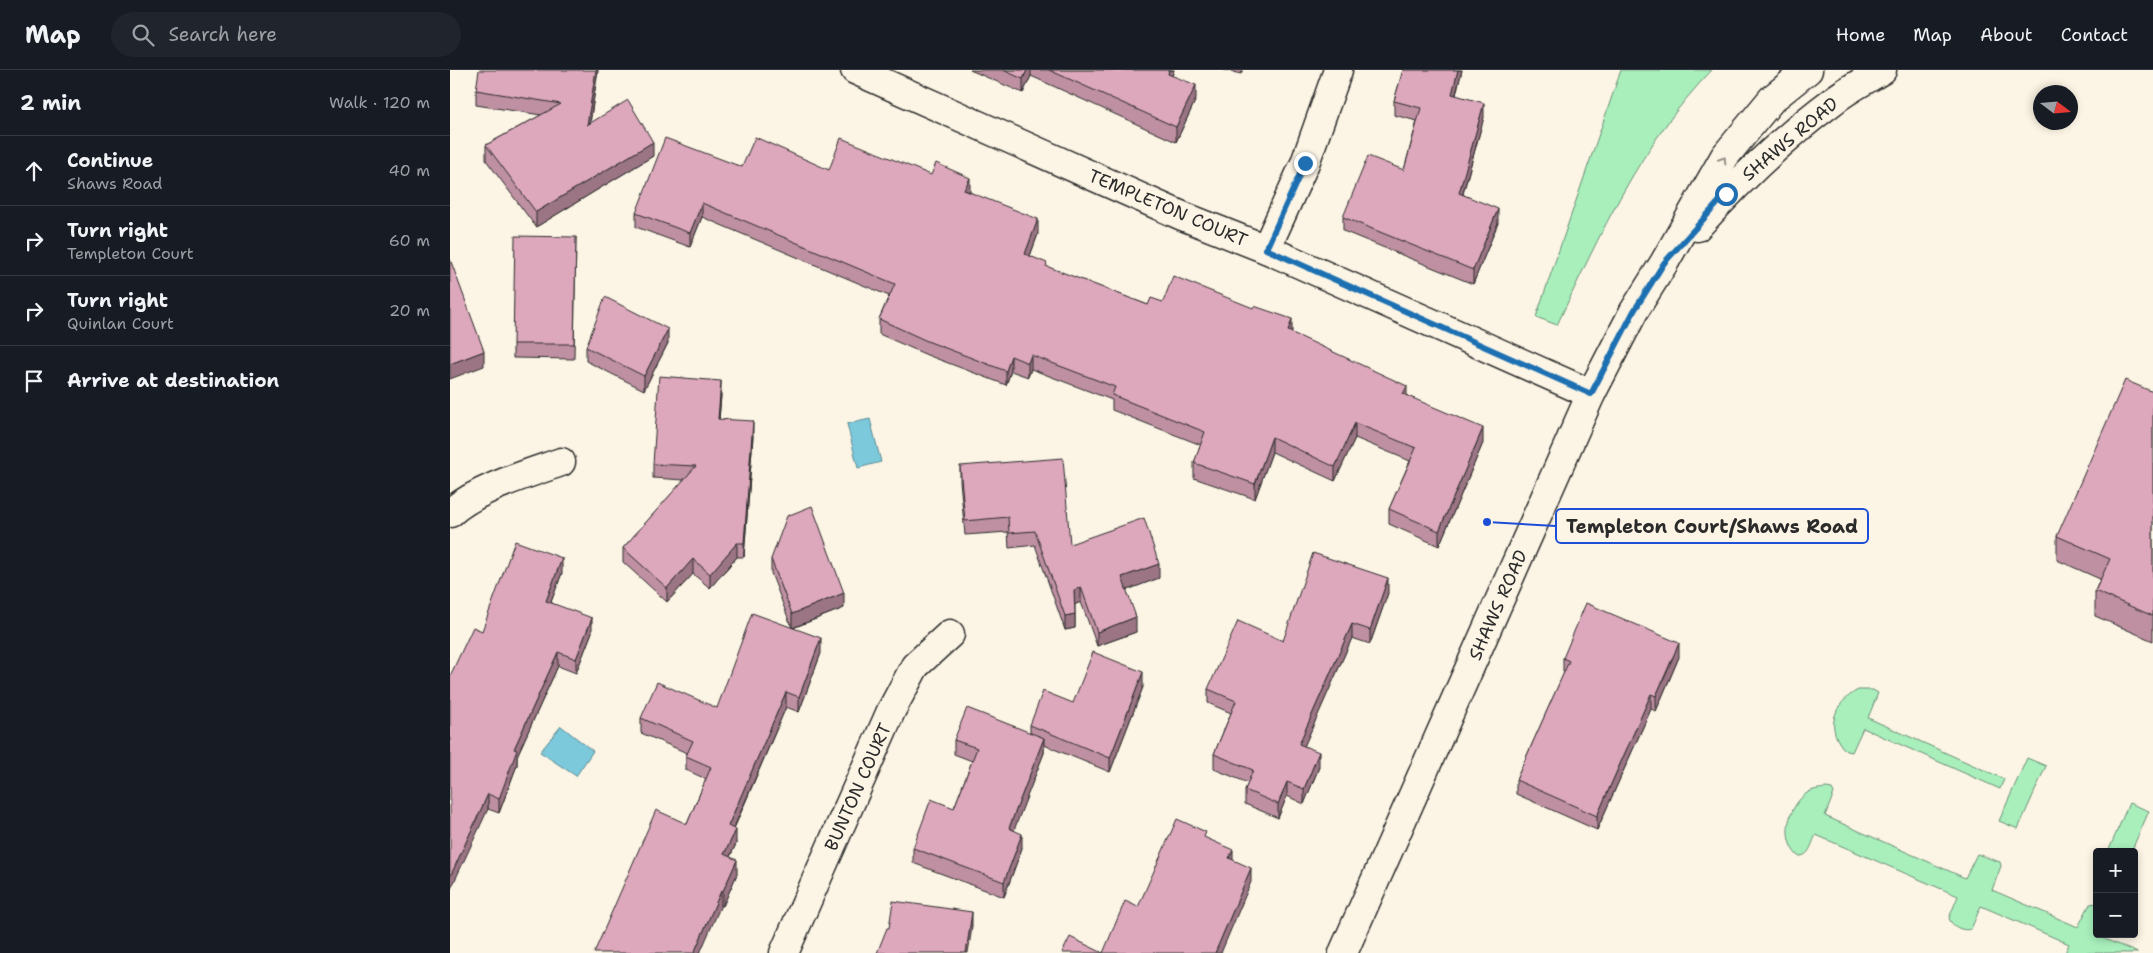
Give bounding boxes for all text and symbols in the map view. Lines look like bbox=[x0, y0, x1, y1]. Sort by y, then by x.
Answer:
search box bbox=[111, 12, 461, 57]
text: Map bbox=[25, 19, 81, 51]
icon: search bbox=[129, 21, 157, 49]
text: Search here bbox=[169, 22, 277, 47]
text: Home bbox=[1836, 23, 1885, 47]
text: Map bbox=[1913, 23, 1952, 47]
text: About bbox=[1980, 23, 2033, 47]
text: Contact bbox=[2061, 23, 2128, 47]
north arrow bbox=[2033, 85, 2078, 130]
text: 2 min bbox=[20, 89, 81, 117]
text: Walk · 120 m bbox=[329, 92, 430, 113]
street label: SHAWS ROAD bbox=[1737, 92, 1843, 186]
text: Continue bbox=[67, 148, 153, 173]
route end bbox=[1294, 152, 1317, 175]
one-way arrow bbox=[1717, 156, 1726, 165]
icon: ahead bbox=[20, 157, 48, 185]
text: 40 m bbox=[388, 160, 430, 181]
street label: TEMPLETON COURT bbox=[1085, 164, 1251, 252]
text: Shaws Road bbox=[67, 173, 162, 194]
route start bbox=[1715, 183, 1738, 206]
text: Turn right bbox=[67, 218, 168, 243]
icon: right bbox=[20, 227, 48, 255]
text: 60 m bbox=[389, 230, 430, 251]
text: Templeton Court bbox=[67, 243, 194, 264]
text: Turn right bbox=[67, 288, 168, 313]
icon: right bbox=[20, 297, 48, 325]
text: 20 m bbox=[389, 300, 430, 321]
text: Quinlan Court bbox=[67, 313, 174, 334]
icon: arrive bbox=[20, 367, 48, 395]
text: Arrive at destination bbox=[67, 368, 279, 393]
callout: Templeton Court/Shaws Road bbox=[1556, 509, 1868, 543]
text: Templeton Court/Shaws Road bbox=[1566, 514, 1858, 539]
street label: SHAWS ROAD bbox=[1463, 546, 1533, 664]
street label: BUNTON COURT bbox=[819, 719, 897, 855]
map controls bbox=[2093, 848, 2138, 938]
button: + bbox=[2093, 848, 2138, 893]
button: − bbox=[2093, 893, 2138, 938]

